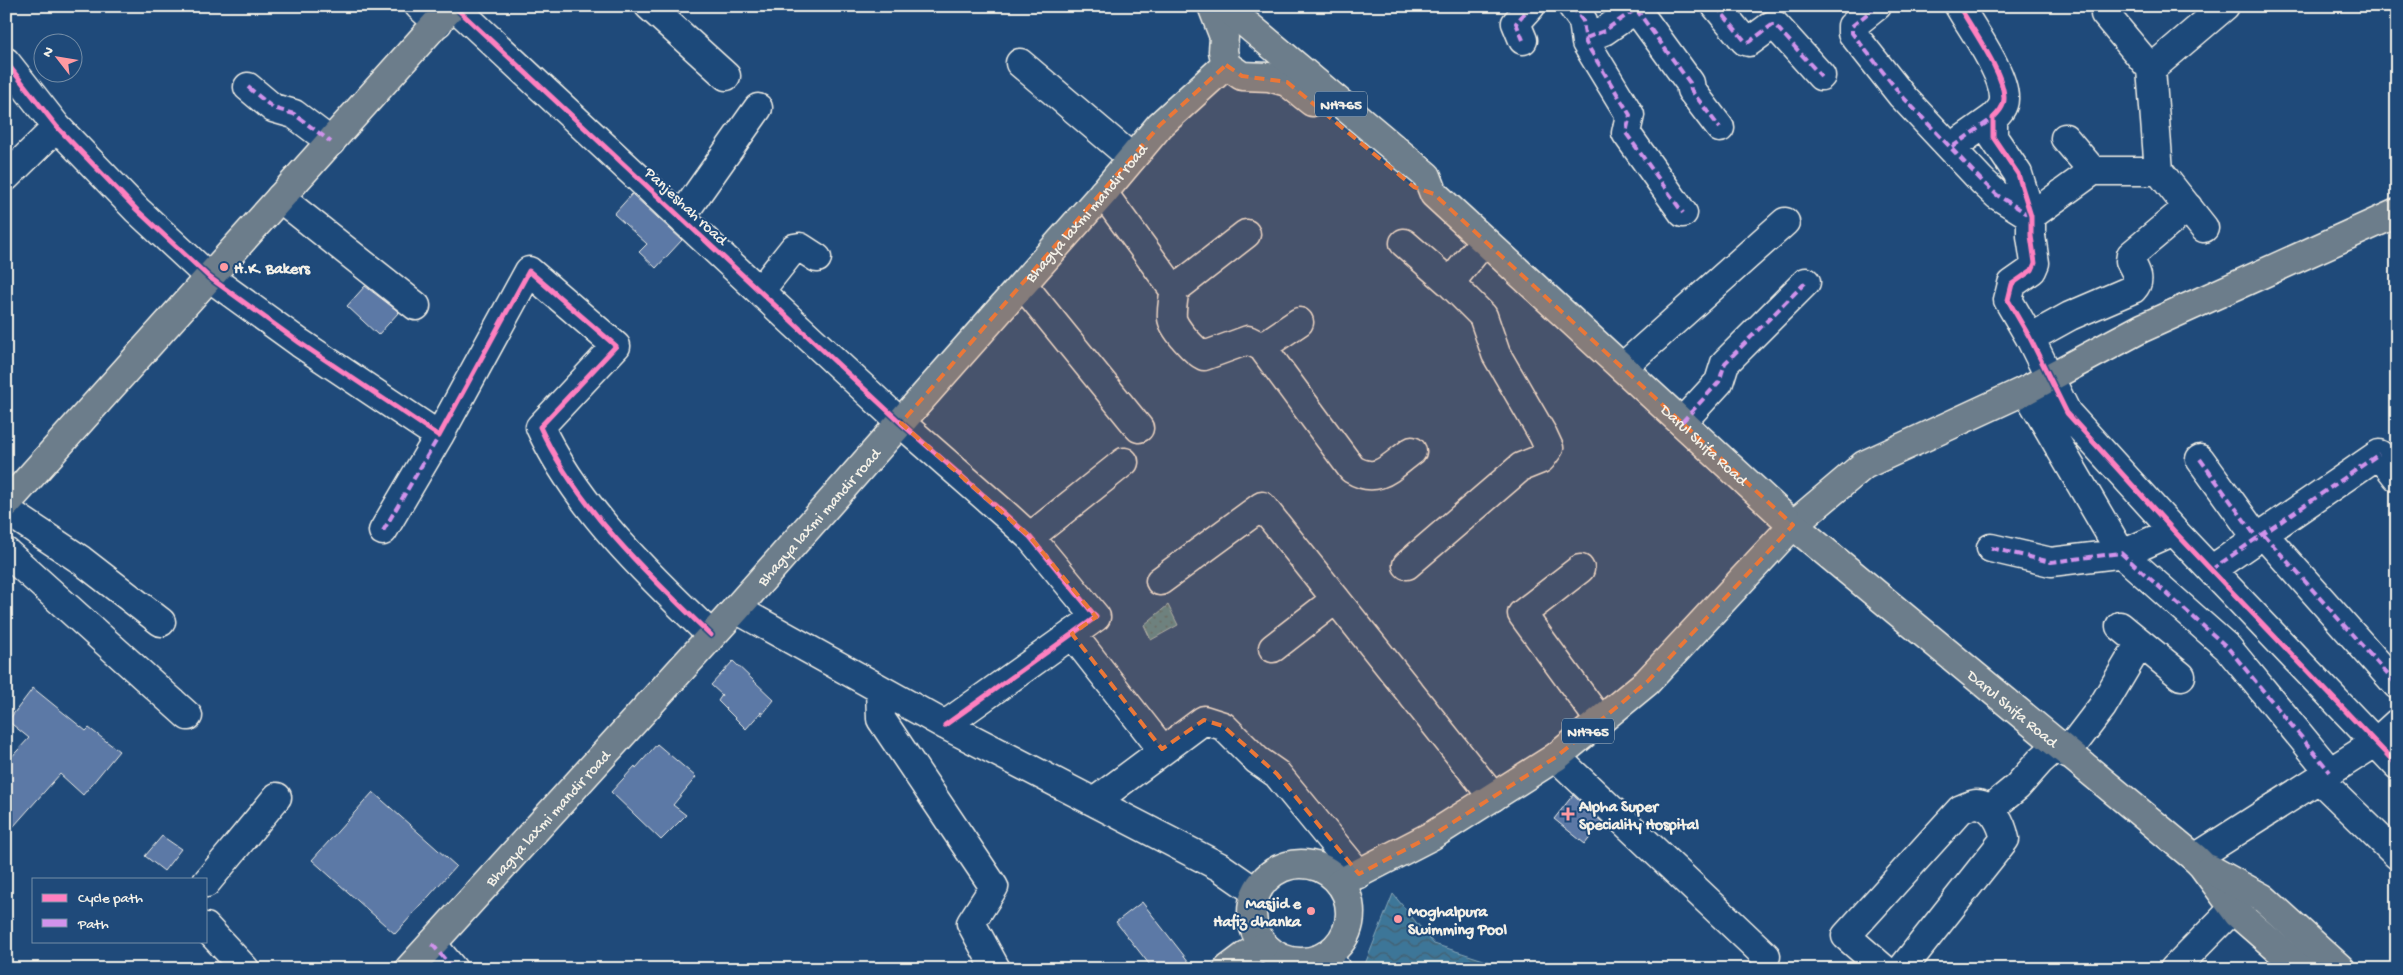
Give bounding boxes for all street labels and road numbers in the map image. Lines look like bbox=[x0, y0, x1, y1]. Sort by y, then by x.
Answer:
road number: NH765 bbox=[1315, 92, 1367, 116]
street label: Bhagya laxmi mandir road bbox=[1022, 140, 1154, 288]
street label: Panjeshah road bbox=[639, 164, 731, 252]
street label: Darul Shifa Road bbox=[1654, 401, 1751, 492]
street label: Bhagya laxmi mandir road bbox=[754, 445, 887, 592]
street label: Darul Shifa Road bbox=[1961, 667, 2062, 754]
road number: NH765 bbox=[1562, 718, 1614, 744]
street label: Bhagya laxmi mandir road bbox=[482, 746, 617, 892]

